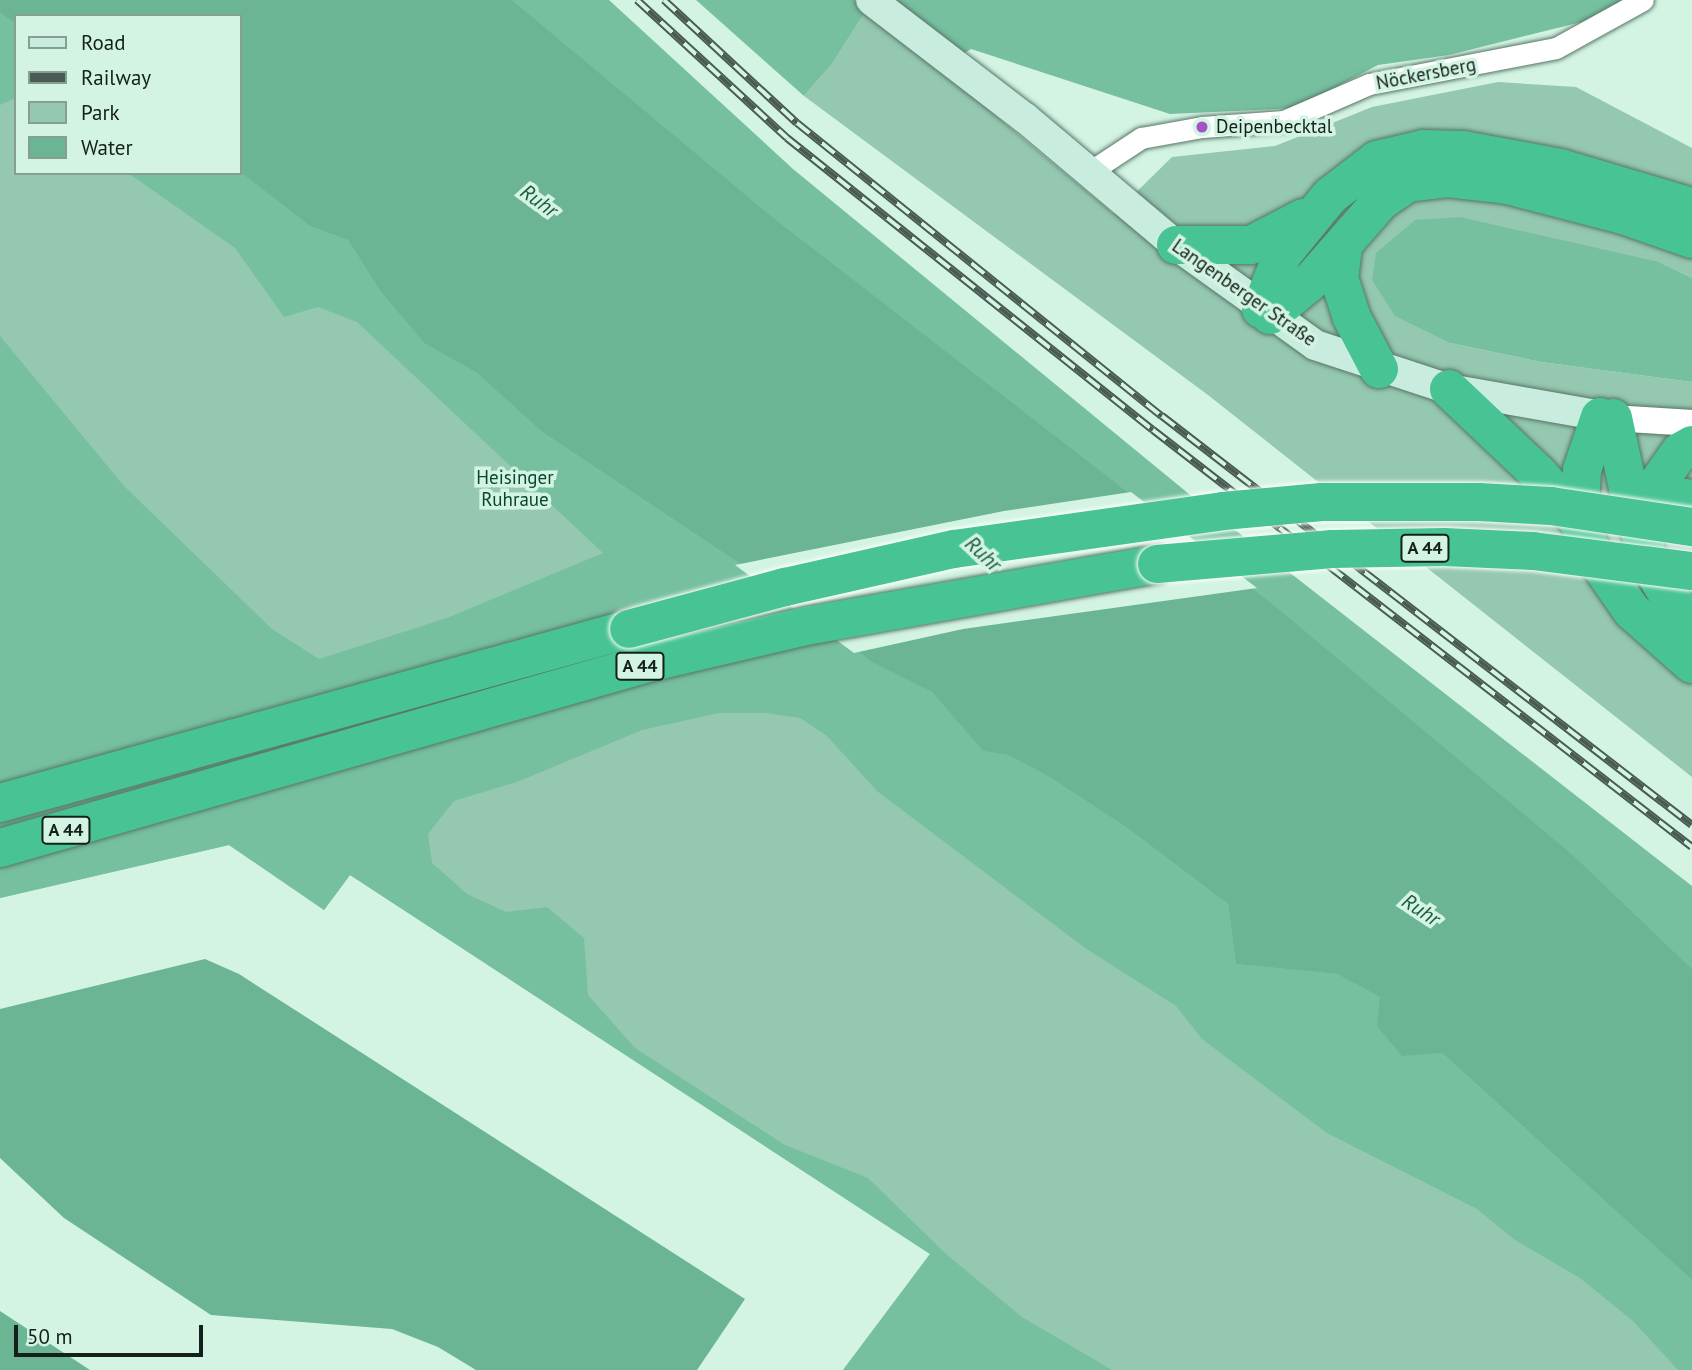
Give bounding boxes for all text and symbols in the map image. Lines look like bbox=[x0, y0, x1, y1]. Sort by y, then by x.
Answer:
legend bbox=[14, 14, 242, 175]
text: Road bbox=[81, 29, 125, 56]
street label: Nöckersberg bbox=[1374, 53, 1478, 95]
text: Railway bbox=[81, 64, 151, 91]
text: Park bbox=[81, 99, 120, 126]
place label: Deipenbecktal bbox=[1216, 116, 1332, 138]
marker: Deipenbecktal bbox=[1194, 119, 1210, 135]
text: Water bbox=[81, 134, 133, 161]
water label: Ruhr bbox=[515, 179, 563, 223]
street label: Langenberger Straße bbox=[1168, 235, 1320, 351]
park label: Heisinger Ruhraue bbox=[476, 467, 554, 511]
water label: Ruhr bbox=[960, 531, 1006, 577]
road number: A 44 bbox=[1399, 534, 1451, 562]
road number: A 44 bbox=[614, 652, 666, 680]
road number: A 44 bbox=[40, 816, 92, 844]
water label: Ruhr bbox=[1397, 888, 1445, 932]
scale bar bbox=[18, 1310, 206, 1354]
text: 50 m bbox=[27, 1323, 73, 1350]

